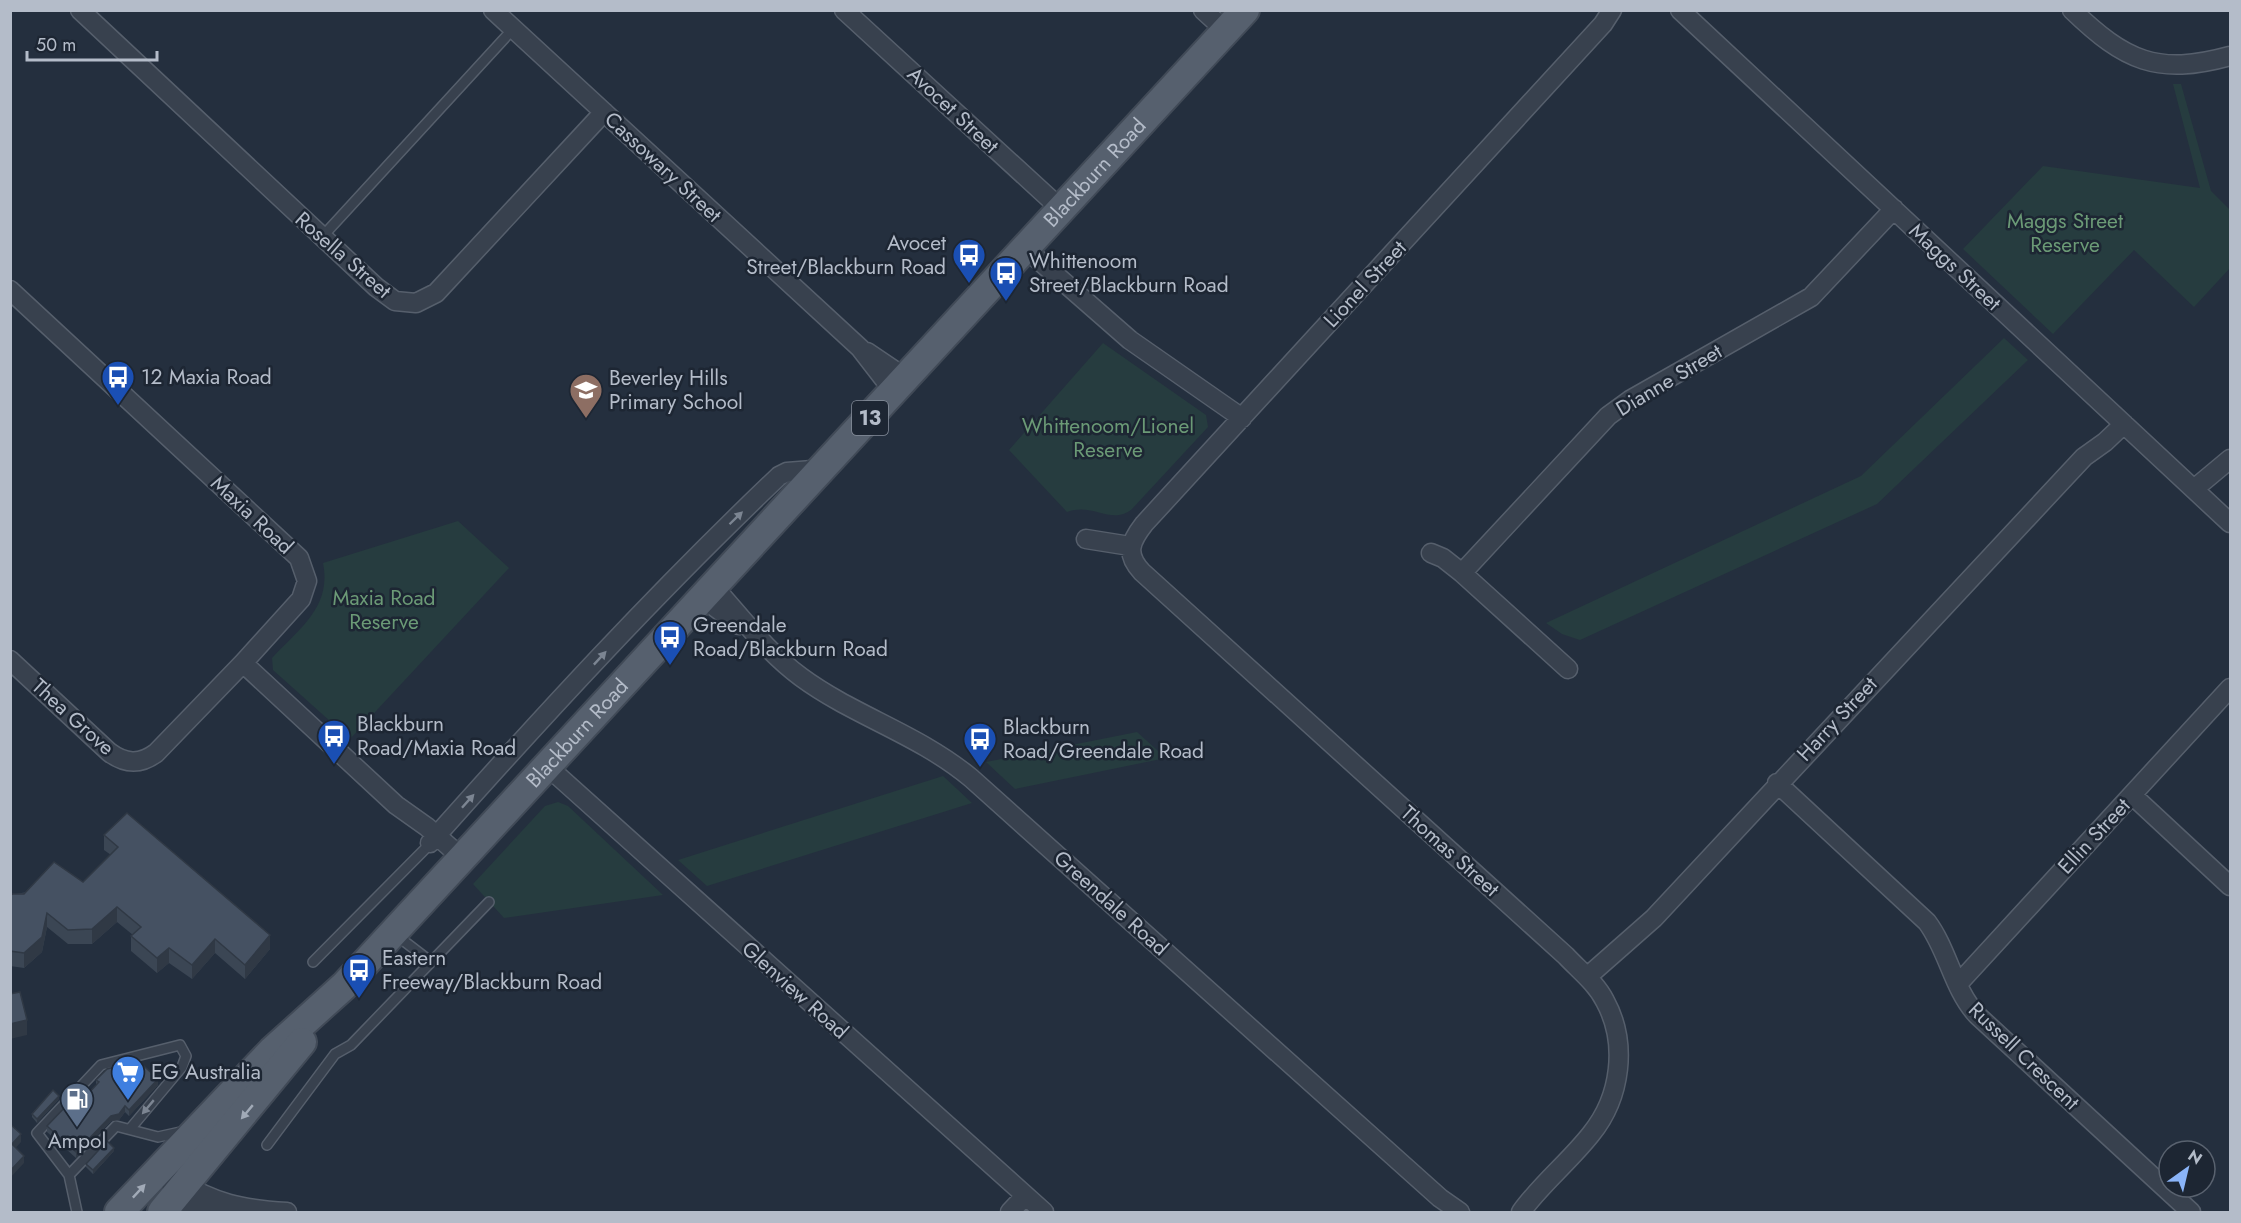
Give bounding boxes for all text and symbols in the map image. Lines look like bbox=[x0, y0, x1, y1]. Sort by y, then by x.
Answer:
scale bar bbox=[27, 24, 158, 62]
text: 50 m bbox=[36, 32, 76, 58]
street label: Avocet Street bbox=[901, 60, 1005, 160]
street label: Cassowary Street bbox=[598, 105, 728, 229]
street label: Blackburn Road bbox=[1037, 111, 1153, 234]
street label: Rosella Street bbox=[288, 205, 398, 305]
park label: Maggs Street Reserve bbox=[2007, 206, 2123, 260]
street label: Maggs Street bbox=[1902, 217, 2008, 317]
place label: Avocet Street/Blackburn Road bbox=[746, 228, 946, 282]
street label: Lionel Street bbox=[1317, 234, 1413, 334]
bus stop icon: Avocet Street/Blackburn Road bbox=[951, 237, 987, 284]
place label: Whittenoom Street/Blackburn Road bbox=[1029, 246, 1229, 300]
bus stop icon: Whittenoom Street/Blackburn Road bbox=[988, 255, 1024, 302]
street label: Dianne Street bbox=[1610, 336, 1728, 424]
bus stop icon: 12 Maxia Road bbox=[100, 359, 136, 406]
place label: 12 Maxia Road bbox=[141, 362, 272, 392]
place label: Beverley Hills Primary School bbox=[609, 363, 743, 417]
school or university icon: Beverley Hills Primary School bbox=[568, 372, 604, 419]
road number: 13 bbox=[852, 401, 888, 435]
park label: Whittenoom/Lionel Reserve bbox=[1022, 411, 1194, 465]
street label: Maxia Road bbox=[204, 469, 300, 561]
one-way arrow bbox=[728, 511, 742, 525]
park label: Maxia Road Reserve bbox=[332, 583, 436, 637]
place label: Greendale Road/Blackburn Road bbox=[693, 610, 888, 664]
bus stop icon: Greendale Road/Blackburn Road bbox=[652, 619, 688, 666]
one-way arrow bbox=[593, 650, 607, 665]
street label: Harry Street bbox=[1790, 670, 1884, 768]
street label: Thea Grove bbox=[25, 672, 121, 762]
street label: Blackburn Road bbox=[519, 672, 635, 795]
place label: Blackburn Road/Maxia Road bbox=[357, 709, 516, 763]
place label: Blackburn Road/Greendale Road bbox=[1003, 712, 1204, 766]
bus stop icon: Blackburn Road/Maxia Road bbox=[316, 718, 352, 765]
bus stop icon: Blackburn Road/Greendale Road bbox=[962, 721, 998, 768]
street label: Ellin Street bbox=[2051, 791, 2137, 881]
one-way arrow bbox=[461, 794, 475, 809]
street label: Thomas Street bbox=[1394, 798, 1506, 904]
street label: Greendale Road bbox=[1047, 843, 1175, 963]
street label: Glenview Road bbox=[735, 934, 855, 1046]
place label: Eastern Freeway/Blackburn Road bbox=[382, 943, 602, 997]
bus stop icon: Eastern Freeway/Blackburn Road bbox=[341, 952, 377, 999]
street label: Russell Crescent bbox=[1962, 995, 2086, 1117]
supermarket icon: EG Australia bbox=[110, 1054, 146, 1101]
place label: EG Australia bbox=[151, 1057, 261, 1087]
fuel station icon: Ampol bbox=[59, 1081, 95, 1128]
one-way arrow bbox=[142, 1099, 155, 1114]
one-way arrow bbox=[240, 1104, 253, 1120]
place label: Ampol bbox=[48, 1126, 106, 1156]
north arrow bbox=[2157, 1139, 2217, 1199]
text: N bbox=[2183, 1144, 2207, 1170]
one-way arrow bbox=[132, 1184, 145, 1199]

